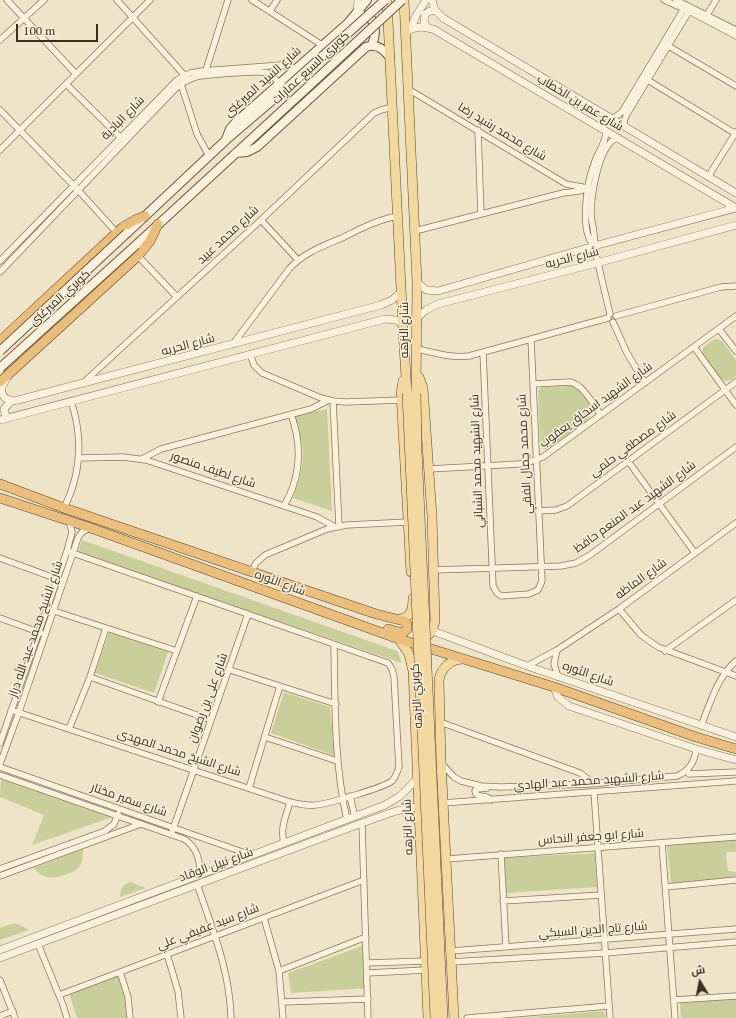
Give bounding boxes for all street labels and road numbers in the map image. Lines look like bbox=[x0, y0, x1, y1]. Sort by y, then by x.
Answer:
street label: كوبرى السبع عمارات bbox=[269, 29, 353, 107]
street label: شارع السيد الميرغنى bbox=[222, 44, 304, 120]
street label: شارع عمر بن الخطاب bbox=[534, 72, 626, 134]
street label: شارع البادية bbox=[98, 93, 148, 143]
street label: شارع محمد رشيد رضا bbox=[455, 100, 549, 164]
street label: شارع محمد عبيد bbox=[194, 203, 262, 267]
street label: شارع الحريه bbox=[544, 244, 600, 272]
street label: كوبري الميرغنى bbox=[27, 267, 93, 329]
street label: شارع النزهه bbox=[398, 302, 412, 358]
street label: شارع الحريه bbox=[160, 331, 216, 359]
street label: شارع الشهيد اسحاق يعقوب bbox=[537, 359, 655, 451]
street label: شارع الشهيد محمد الشباني bbox=[467, 394, 487, 528]
street label: شارع محمد جمال الفقي bbox=[515, 394, 535, 514]
street label: شارع مصطفي حلمي bbox=[587, 408, 679, 480]
street label: شارع لطيف منصور bbox=[169, 449, 257, 491]
street label: شارع الشهيد عبد المنعم حافظ bbox=[571, 458, 699, 556]
street label: شارع الماظه bbox=[612, 555, 670, 603]
street label: شارع الشيخ محمد عبد الله دراز bbox=[6, 559, 66, 699]
street label: شارع الثوره bbox=[252, 567, 308, 599]
street label: شارع على بن رضوان bbox=[185, 651, 231, 745]
street label: شارع الثوره bbox=[560, 659, 616, 689]
street label: كوبري النزهه bbox=[408, 663, 426, 729]
street label: شارع الشيخ محمد المهدى bbox=[115, 726, 243, 780]
street label: شارع الشهيد محمد عبد الهادي bbox=[513, 769, 665, 793]
street label: شارع سمير مختار bbox=[89, 780, 169, 820]
street label: شارع النزهه bbox=[400, 799, 416, 855]
street label: شارع ابو جعفر النحاس bbox=[537, 826, 645, 848]
street label: شارع نبيل الوقاد bbox=[177, 845, 255, 885]
street label: شارع سيد عفيفي علي bbox=[155, 901, 261, 953]
street label: شارع تاج الدين السبكي bbox=[538, 919, 648, 941]

